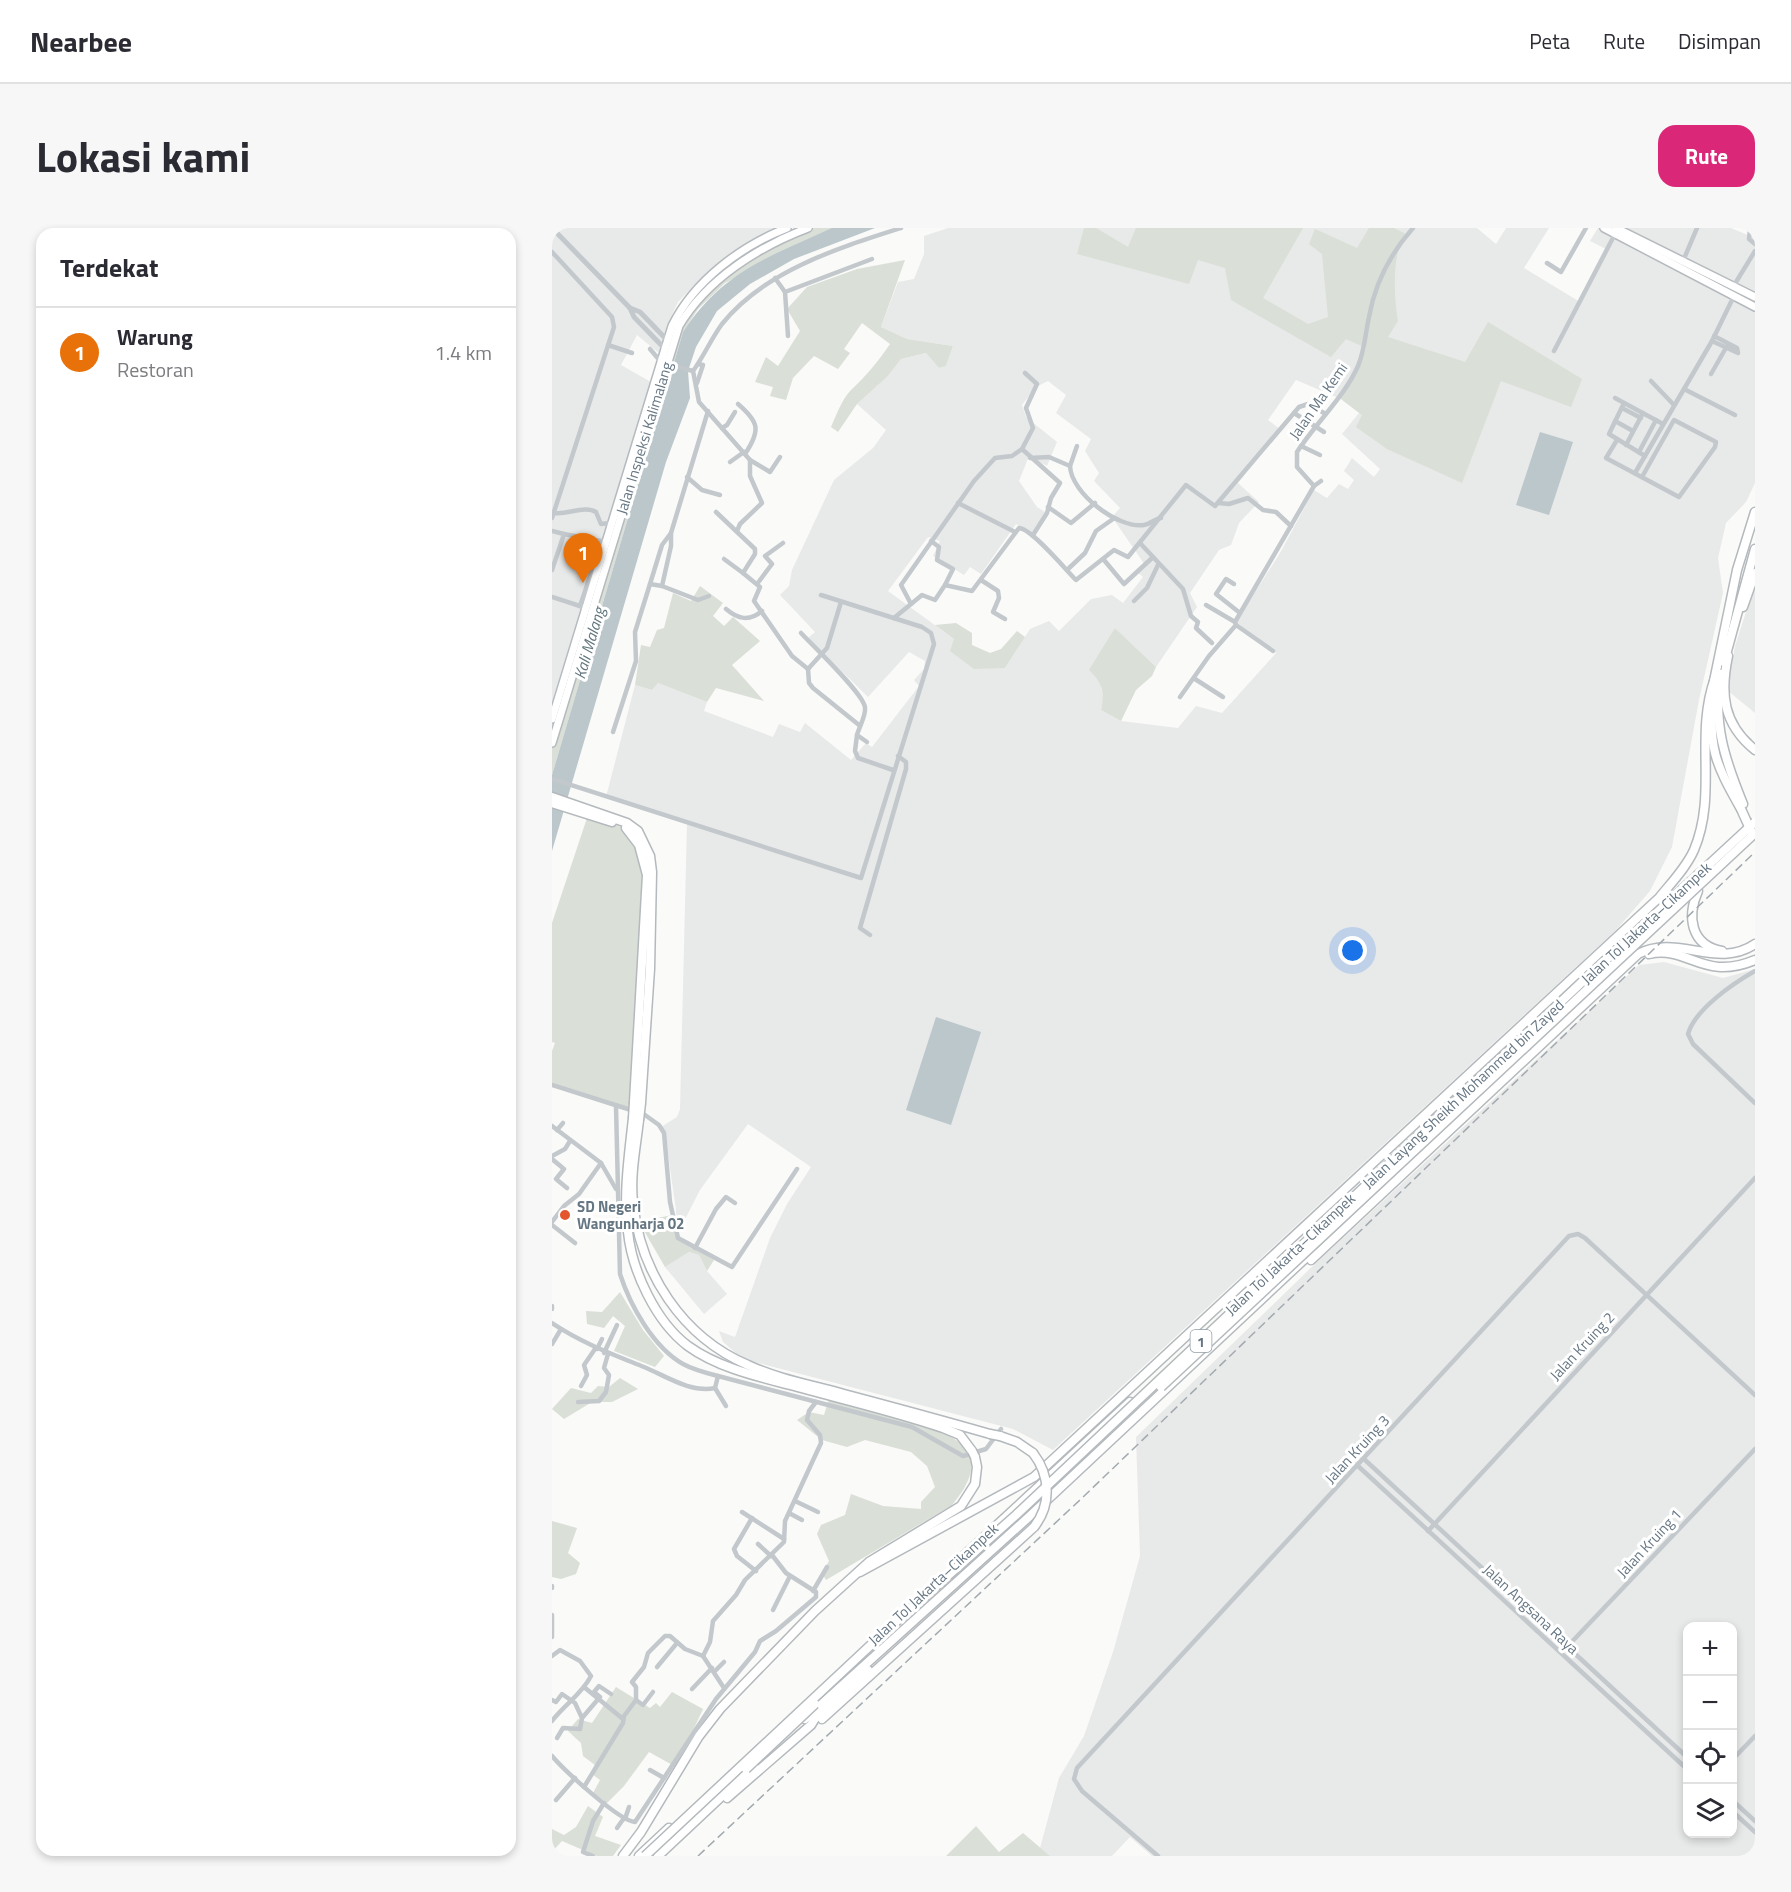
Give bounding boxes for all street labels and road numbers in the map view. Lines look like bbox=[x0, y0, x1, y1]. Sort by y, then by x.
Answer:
street label: Jalan Inspeksi Kalimalang bbox=[610, 358, 678, 517]
street label: Jalan Ma Kemi bbox=[1283, 358, 1353, 444]
street label: Jalan Tol Jakarta–Cikampek bbox=[1576, 856, 1716, 990]
street label: Jalan Layang Sheikh Mohammed bin Zayed bbox=[1357, 994, 1569, 1194]
street label: Jalan Tol Jakarta–Cikampek bbox=[1220, 1187, 1360, 1321]
street label: Jalan Kruing 2 bbox=[1544, 1306, 1620, 1386]
road number: 1 bbox=[1190, 1330, 1212, 1352]
street label: Jalan Kruing 3 bbox=[1319, 1409, 1395, 1489]
street label: Jalan Kruing 1 bbox=[1611, 1503, 1687, 1583]
street label: Jalan Tol Jakarta–Cikampek bbox=[863, 1517, 1003, 1651]
street label: Jalan Angsana Raya bbox=[1478, 1558, 1584, 1660]

